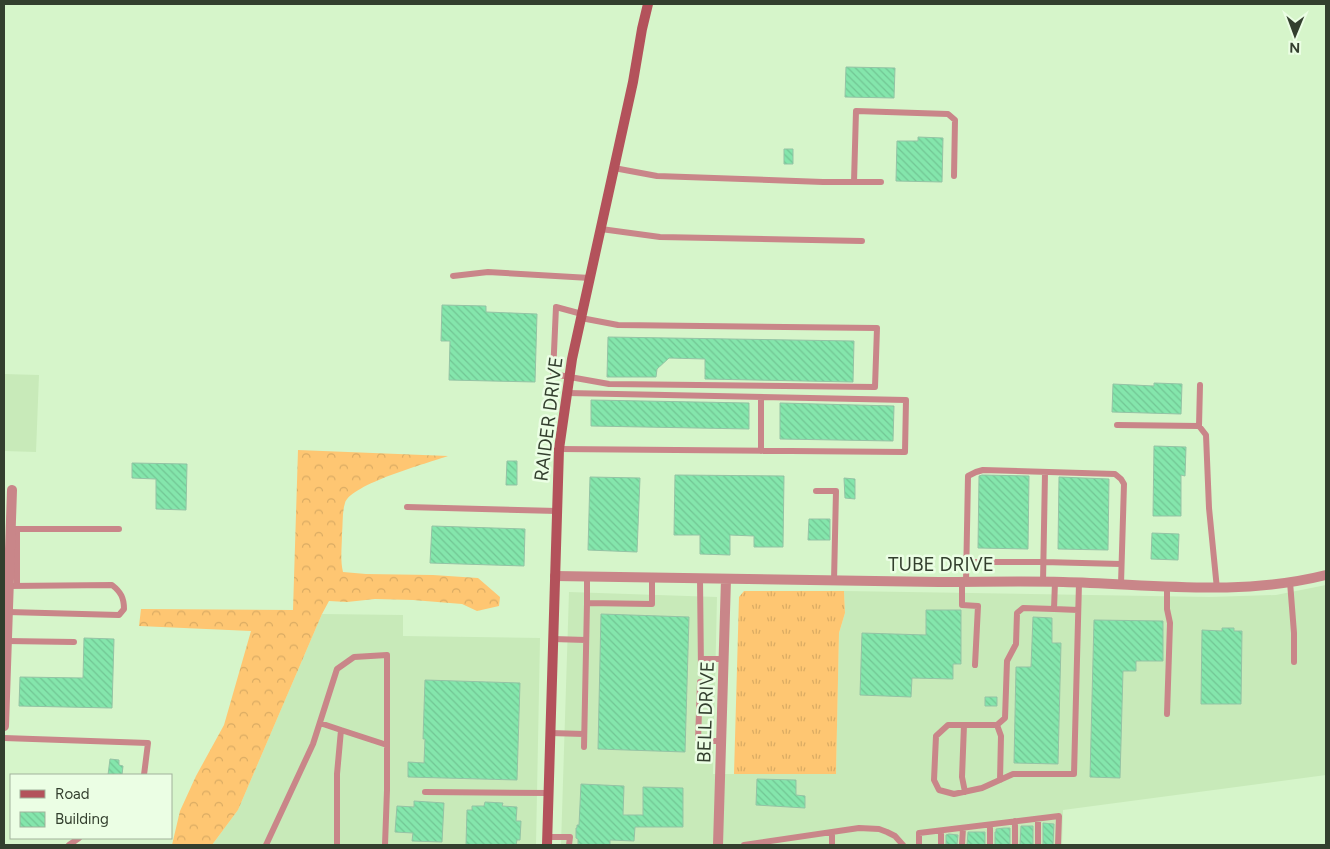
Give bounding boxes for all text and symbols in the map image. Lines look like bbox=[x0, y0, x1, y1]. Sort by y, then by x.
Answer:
north arrow bbox=[1270, 10, 1320, 60]
text: N bbox=[1289, 39, 1300, 56]
street label: RAIDER DRIVE bbox=[529, 355, 568, 483]
street label: TUBE DRIVE bbox=[888, 553, 994, 576]
street label: BELL DRIVE bbox=[692, 661, 719, 763]
legend bbox=[10, 774, 172, 839]
text: Road bbox=[55, 785, 90, 803]
text: Building bbox=[55, 810, 109, 828]

